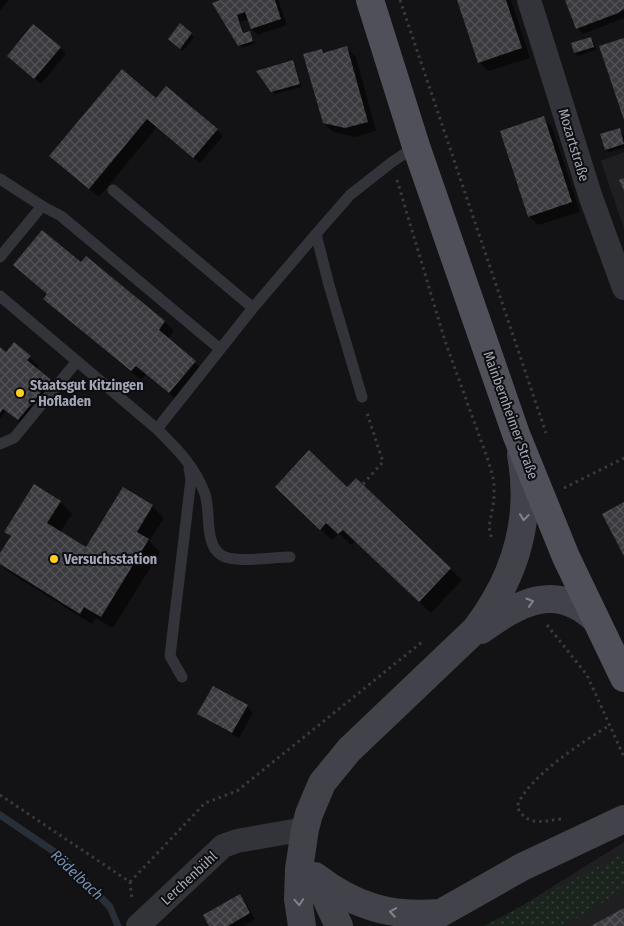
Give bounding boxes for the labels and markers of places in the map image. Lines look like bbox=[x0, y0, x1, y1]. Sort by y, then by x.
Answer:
place label: Staatsgut Kitzingen - Hofladen bbox=[30, 377, 143, 410]
marker: Staatsgut Kitzingen - Hofladen bbox=[14, 387, 26, 399]
place label: Versuchsstation bbox=[63, 551, 157, 568]
marker: Versuchsstation bbox=[48, 553, 60, 565]

